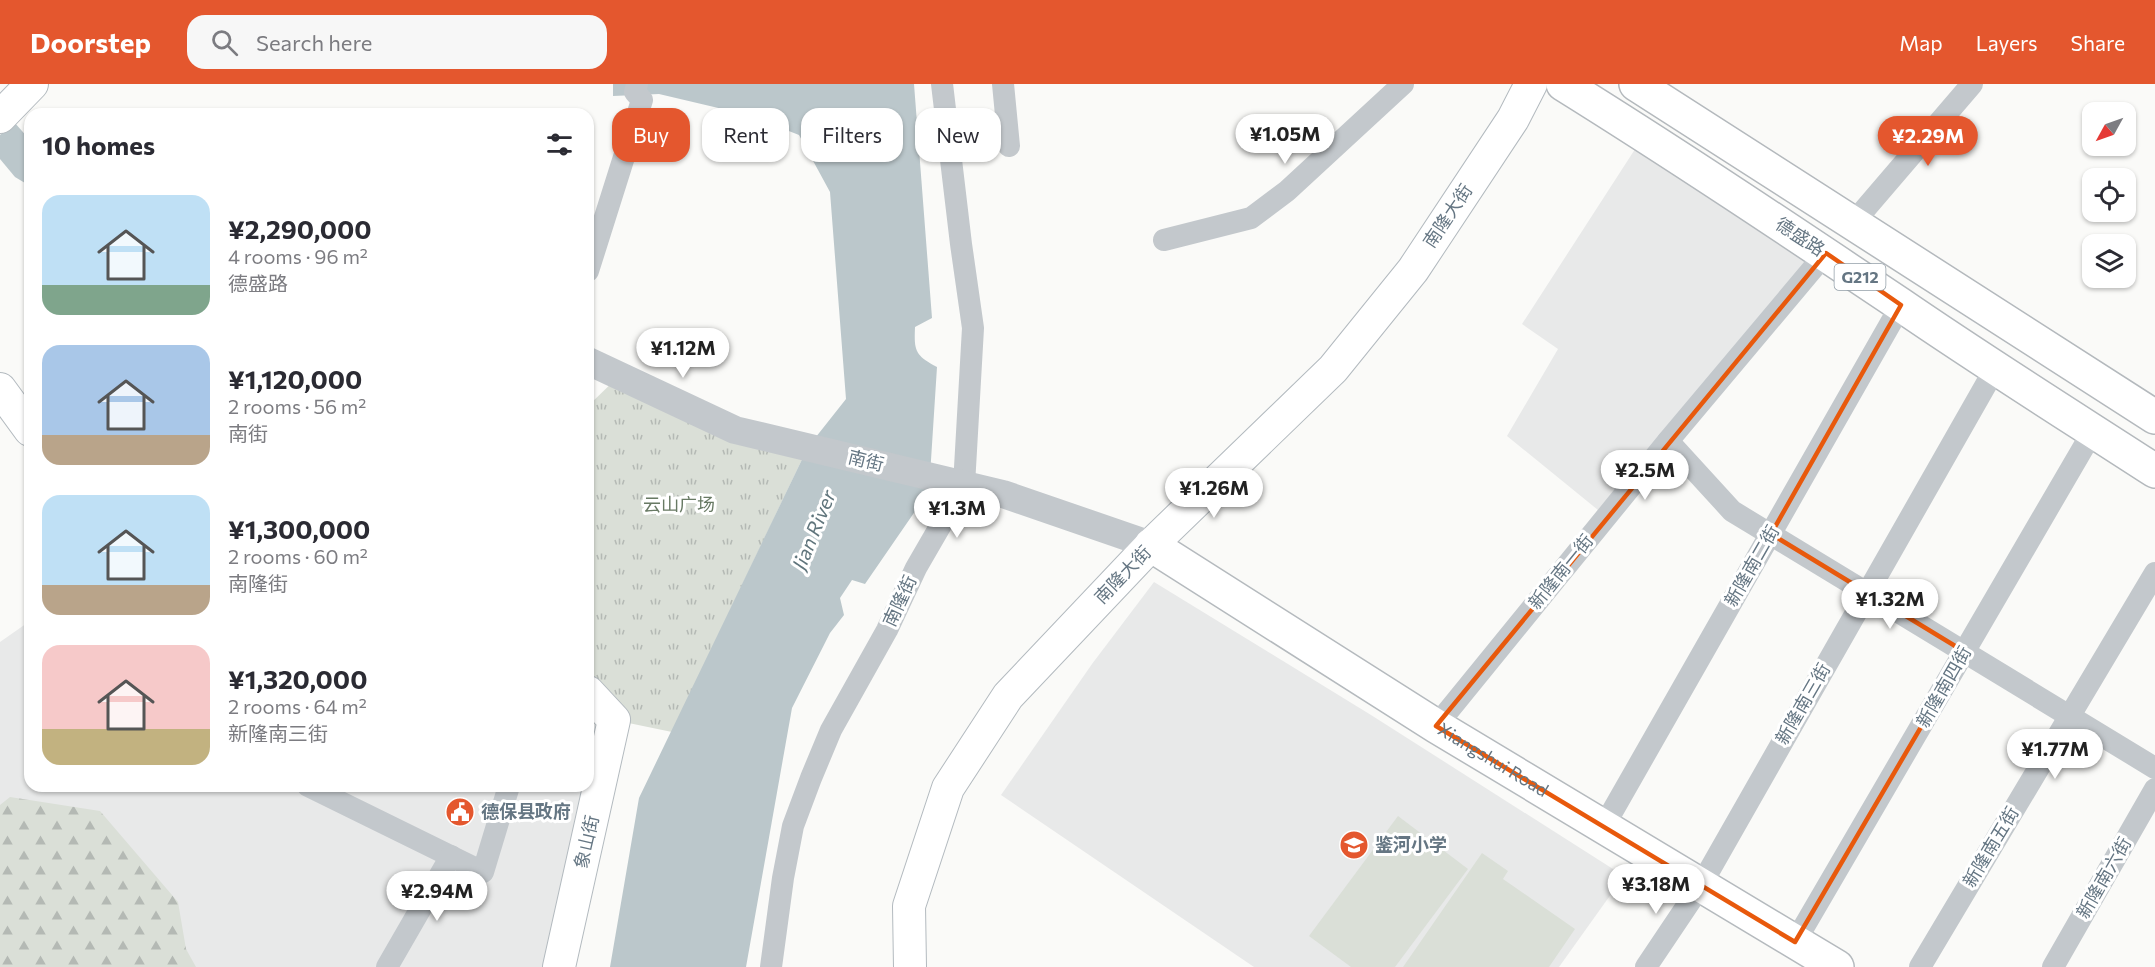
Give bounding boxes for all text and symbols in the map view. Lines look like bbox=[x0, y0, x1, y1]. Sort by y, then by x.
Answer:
search box bbox=[187, 15, 607, 69]
text: Doorstep bbox=[30, 25, 151, 59]
icon: search bbox=[208, 26, 241, 59]
text: Search here bbox=[256, 29, 372, 56]
text: Map bbox=[1899, 30, 1943, 55]
text: Layers bbox=[1976, 30, 2038, 55]
text: Share bbox=[2071, 30, 2125, 55]
north arrow bbox=[2082, 102, 2136, 156]
map controls bbox=[2082, 102, 2136, 288]
chip: Buy bbox=[612, 108, 690, 162]
chip: Rent bbox=[702, 108, 789, 162]
chip: Filters bbox=[801, 108, 903, 162]
chip: New bbox=[915, 108, 1001, 162]
pin: ¥1.05M bbox=[1236, 114, 1334, 165]
pin: ¥2.29M bbox=[1879, 116, 1977, 167]
text: ¥1.05M bbox=[1249, 121, 1321, 145]
text: ¥2.29M bbox=[1892, 123, 1964, 147]
icon: filters bbox=[543, 128, 576, 161]
text: 10 homes bbox=[42, 129, 155, 160]
button: locate bbox=[2082, 168, 2136, 222]
street label: 南隆大街 bbox=[1418, 179, 1476, 251]
street label: 德盛路 bbox=[1772, 212, 1829, 260]
text: ¥2,290,000 bbox=[228, 213, 372, 244]
icon: home bbox=[90, 219, 162, 291]
button: layers bbox=[2082, 234, 2136, 288]
text: 4 rooms · 96 m² bbox=[228, 244, 368, 268]
road number: G212 bbox=[1834, 264, 1886, 290]
text: 德盛路 bbox=[228, 271, 288, 295]
pin: ¥1.12M bbox=[634, 328, 732, 379]
text: ¥1.12M bbox=[650, 335, 716, 359]
text: ¥1,120,000 bbox=[228, 363, 362, 394]
icon: home bbox=[90, 369, 162, 441]
text: 2 rooms · 56 m² bbox=[228, 394, 366, 418]
text: 南街 bbox=[228, 421, 268, 445]
street label: 南街 bbox=[846, 445, 886, 475]
pin: ¥2.5M bbox=[1603, 450, 1687, 501]
text: ¥2.5M bbox=[1615, 457, 1675, 481]
pin: ¥1.26M bbox=[1165, 468, 1263, 519]
text: ¥1.26M bbox=[1179, 475, 1249, 499]
water label: Jian River bbox=[785, 485, 840, 575]
pin: ¥1.3M bbox=[915, 488, 999, 539]
park label: 云山广场 bbox=[643, 493, 715, 515]
text: ¥1.3M bbox=[928, 495, 986, 519]
text: ¥1,300,000 bbox=[228, 513, 370, 544]
icon: home bbox=[90, 519, 162, 591]
street label: 新隆南二街 bbox=[1719, 521, 1783, 610]
street label: 新隆南一街 bbox=[1523, 529, 1597, 613]
street label: 南隆大街 bbox=[1089, 541, 1155, 608]
text: 2 rooms · 60 m² bbox=[228, 544, 368, 568]
text: 南隆街 bbox=[228, 571, 288, 595]
street label: 南隆街 bbox=[878, 571, 920, 630]
pin: ¥1.32M bbox=[1841, 579, 1939, 630]
text: ¥1.32M bbox=[1855, 586, 1925, 610]
street label: 新隆南四街 bbox=[1911, 642, 1975, 731]
street label: 新隆南三街 bbox=[1770, 659, 1834, 748]
text: ¥1,320,000 bbox=[228, 663, 367, 694]
icon: home bbox=[90, 669, 162, 741]
text: 2 rooms · 64 m² bbox=[228, 694, 367, 718]
street label: Xiangshui Road bbox=[1434, 718, 1553, 801]
text: 新隆南三街 bbox=[228, 721, 328, 745]
pin: ¥1.77M bbox=[2006, 729, 2104, 780]
text: ¥1.77M bbox=[2021, 736, 2089, 760]
public building icon: 德保县政府 bbox=[444, 796, 476, 828]
place label: 德保县政府 bbox=[481, 800, 571, 822]
street label: 新隆南五街 bbox=[1958, 802, 2023, 891]
street label: 象山街 bbox=[569, 813, 603, 871]
school or university icon: 鉴河小学 bbox=[1338, 829, 1370, 861]
place label: 鉴河小学 bbox=[1375, 833, 1447, 855]
street label: 新隆南六街 bbox=[2071, 833, 2135, 922]
pin: ¥3.18M bbox=[1607, 864, 1705, 915]
pin: ¥2.94M bbox=[388, 871, 486, 922]
text: ¥3.18M bbox=[1622, 871, 1690, 895]
text: ¥2.94M bbox=[400, 878, 474, 902]

